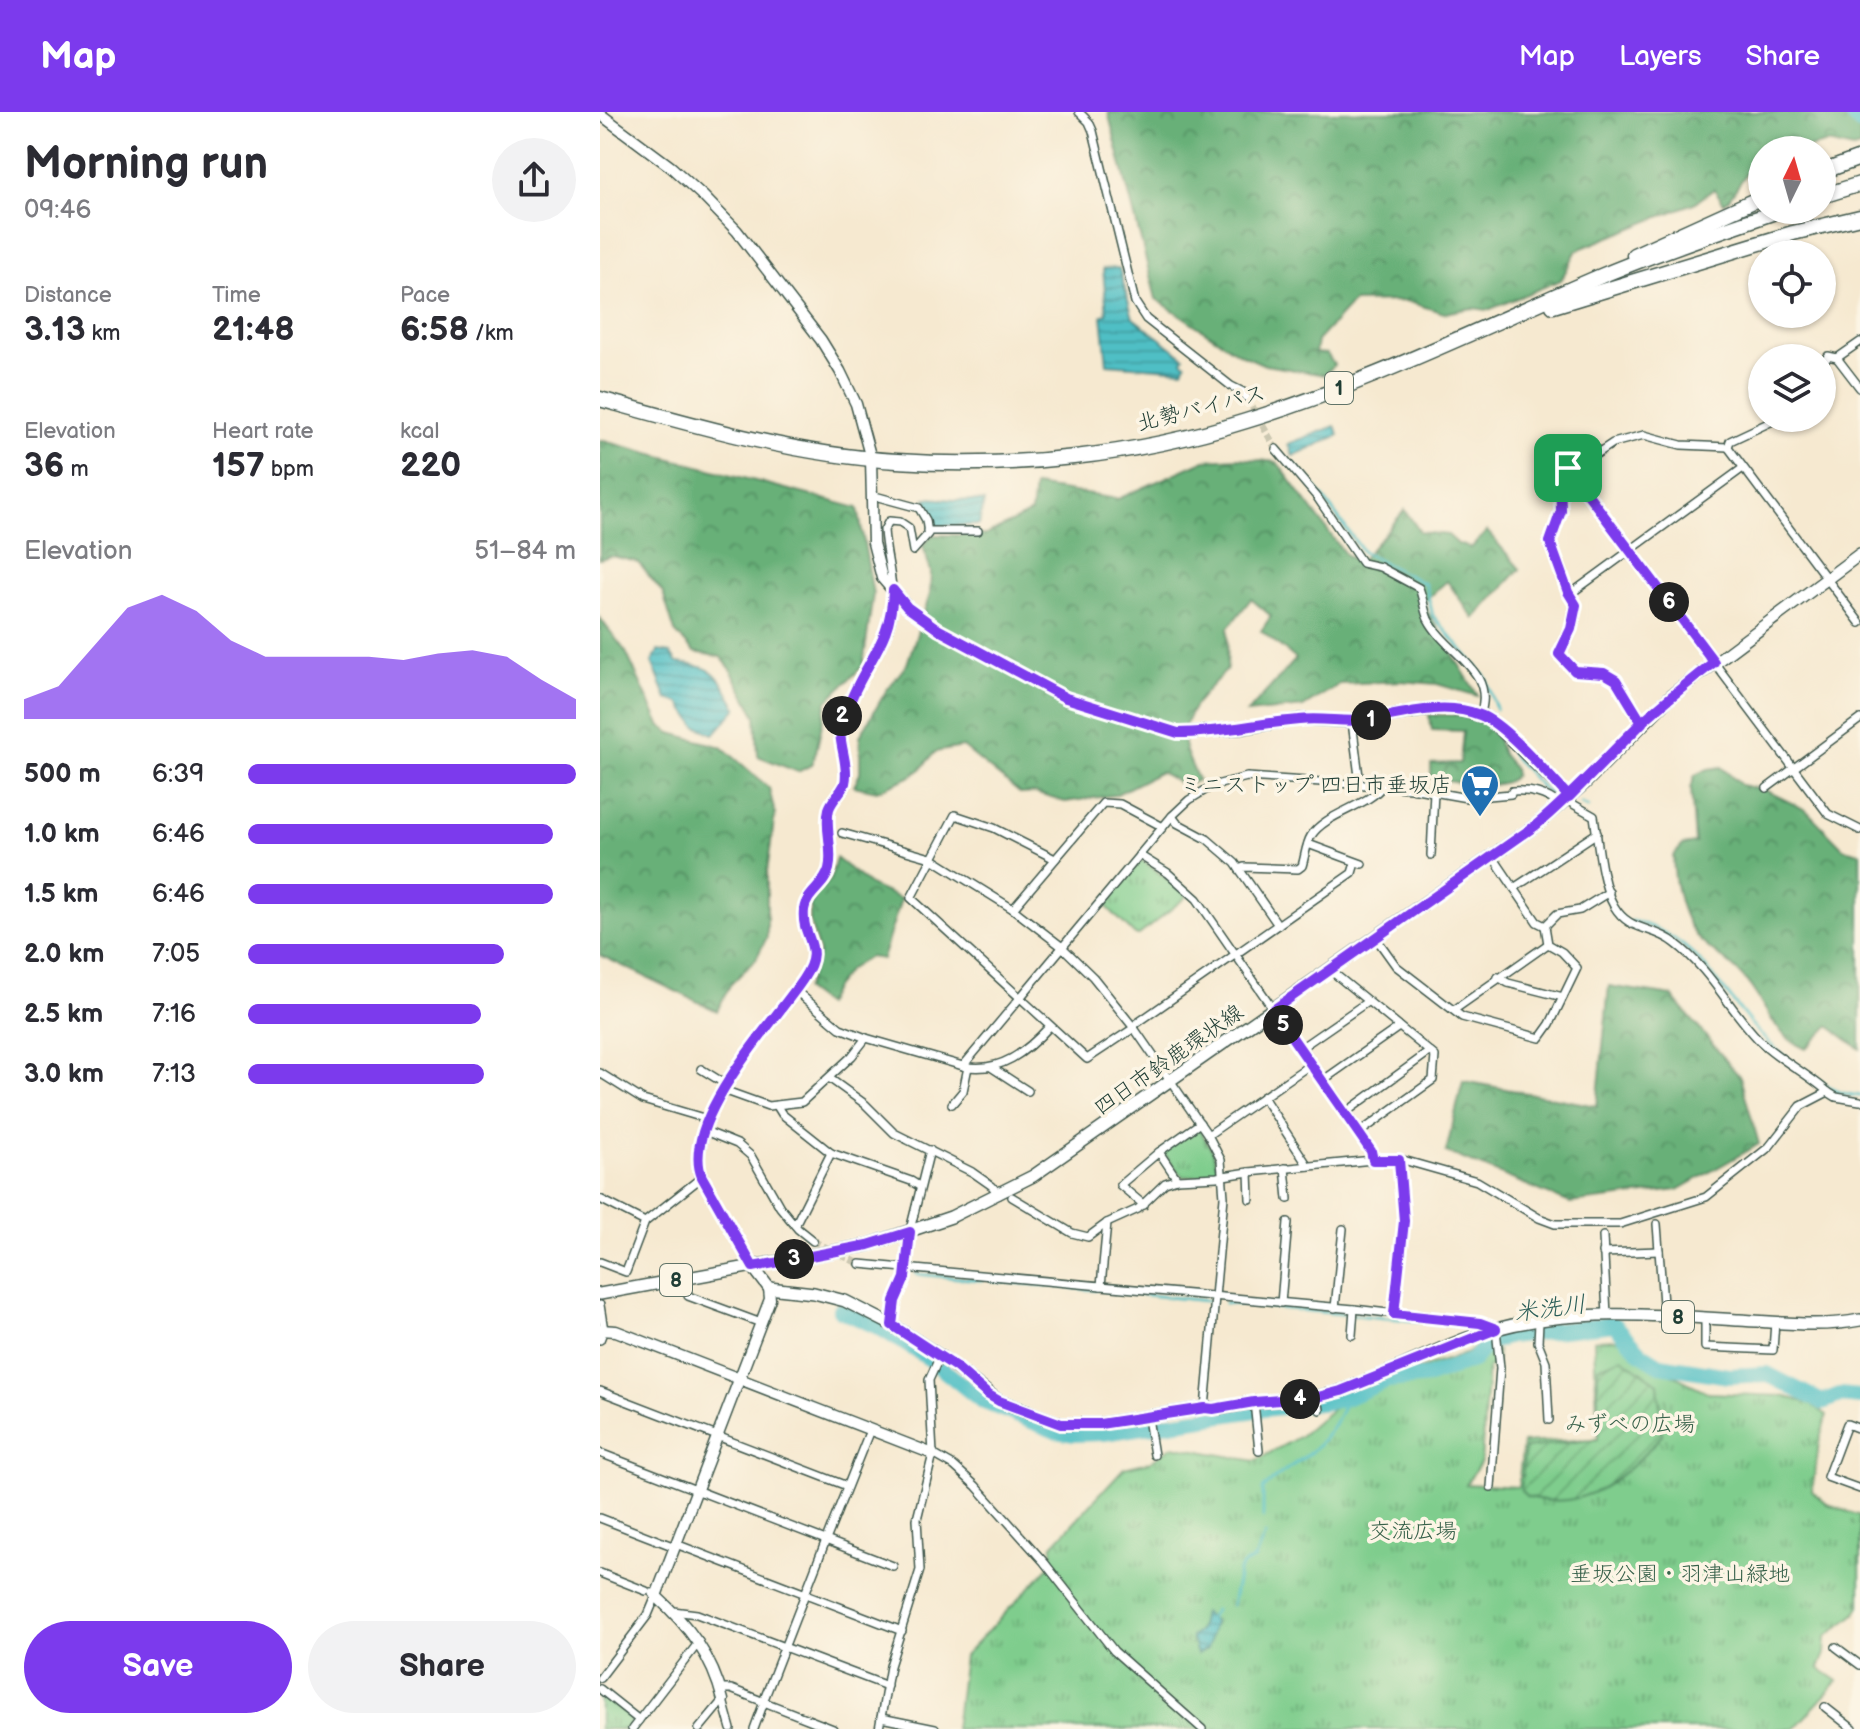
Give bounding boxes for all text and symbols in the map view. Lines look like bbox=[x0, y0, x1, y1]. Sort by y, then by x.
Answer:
text: Map bbox=[40, 34, 116, 79]
text: Map bbox=[1519, 40, 1575, 73]
text: Layers bbox=[1619, 40, 1702, 73]
text: Share bbox=[1746, 40, 1820, 73]
north arrow bbox=[1748, 136, 1836, 224]
map controls bbox=[1748, 136, 1836, 432]
text: Morning run bbox=[24, 138, 268, 191]
button: share bbox=[492, 138, 576, 222]
text: 09:46 bbox=[24, 195, 91, 226]
button: locate bbox=[1748, 240, 1836, 328]
text: Distance bbox=[24, 282, 112, 309]
text: Time bbox=[212, 282, 261, 309]
text: Pace bbox=[400, 282, 450, 309]
text: 3.13 bbox=[24, 309, 86, 350]
text: 21:48 bbox=[212, 309, 295, 350]
text: 6:58 bbox=[400, 309, 469, 350]
text: km bbox=[86, 320, 120, 347]
text: /km bbox=[469, 320, 514, 347]
button: layers bbox=[1748, 344, 1836, 432]
road number: 1 bbox=[1325, 372, 1353, 404]
street label: 北勢バイパス bbox=[1134, 379, 1268, 437]
text: Elevation bbox=[24, 418, 116, 445]
text: Heart rate bbox=[212, 418, 314, 445]
text: kcal bbox=[400, 418, 439, 445]
pin bbox=[1534, 434, 1602, 502]
text: 36 bbox=[24, 445, 64, 486]
text: 157 bbox=[212, 445, 265, 486]
text: 220 bbox=[400, 445, 461, 486]
icon: arrive bbox=[1546, 446, 1590, 490]
text: m bbox=[64, 456, 89, 483]
text: bpm bbox=[265, 456, 314, 483]
text: Elevation bbox=[24, 536, 132, 567]
text: 51–84 m bbox=[474, 536, 576, 567]
pin: 6 bbox=[1649, 582, 1689, 622]
text: 6 bbox=[1662, 588, 1676, 615]
pin: 2 bbox=[822, 696, 862, 736]
pin: 1 bbox=[1351, 700, 1391, 740]
text: 2 bbox=[835, 702, 849, 729]
text: 1 bbox=[1366, 706, 1376, 733]
text: 500 m bbox=[24, 759, 101, 790]
text: 6:39 bbox=[152, 759, 204, 790]
supermarket icon: ミニストップ 四日市垂坂店 bbox=[1459, 763, 1501, 818]
place label: ミニストップ 四日市垂坂店 bbox=[1180, 772, 1452, 799]
text: 1.0 km bbox=[24, 819, 100, 850]
text: 6:46 bbox=[152, 819, 205, 850]
text: 1.5 km bbox=[24, 879, 99, 910]
text: 6:46 bbox=[152, 879, 205, 910]
text: 2.0 km bbox=[24, 939, 104, 970]
text: 7:05 bbox=[152, 939, 200, 970]
text: 2.5 km bbox=[24, 999, 103, 1030]
text: 7:16 bbox=[152, 999, 196, 1030]
street label: 四日市鈴鹿環状線 bbox=[1089, 999, 1249, 1122]
pin: 5 bbox=[1263, 1005, 1303, 1045]
text: 5 bbox=[1277, 1011, 1289, 1038]
text: 3.0 km bbox=[24, 1059, 104, 1090]
text: 7:13 bbox=[152, 1059, 196, 1090]
pin: 3 bbox=[774, 1239, 814, 1279]
text: 3 bbox=[788, 1245, 800, 1272]
road number: 8 bbox=[660, 1264, 692, 1296]
water label: 米洗川 bbox=[1513, 1290, 1588, 1327]
road number: 8 bbox=[1662, 1301, 1694, 1333]
pin: 4 bbox=[1280, 1379, 1320, 1419]
text: 4 bbox=[1294, 1385, 1306, 1412]
park label: みずべの広場 bbox=[1565, 1411, 1695, 1438]
park label: 交流広場 bbox=[1369, 1518, 1457, 1545]
park label: 垂坂公園・羽津山緑地 bbox=[1570, 1561, 1790, 1588]
button: Save bbox=[24, 1621, 292, 1713]
button: Share bbox=[308, 1621, 576, 1713]

